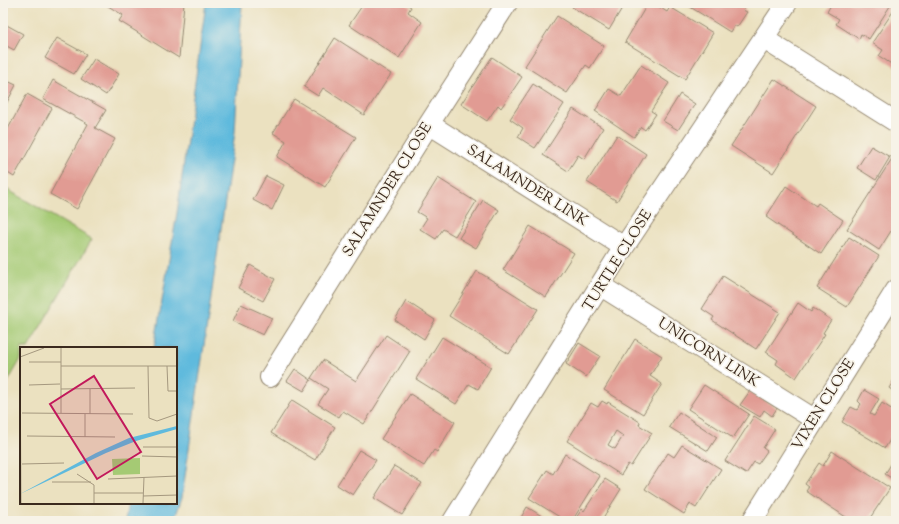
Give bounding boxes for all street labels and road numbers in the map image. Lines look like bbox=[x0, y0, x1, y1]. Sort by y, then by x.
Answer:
street label: SALAMNDER CLOSE bbox=[338, 119, 438, 261]
street label: SALAMNDER LINK bbox=[462, 140, 592, 232]
street label: TURTLE CLOSE bbox=[578, 206, 658, 316]
street label: UNICORN LINK bbox=[653, 313, 763, 393]
street label: VIXEN CLOSE bbox=[787, 355, 861, 455]

